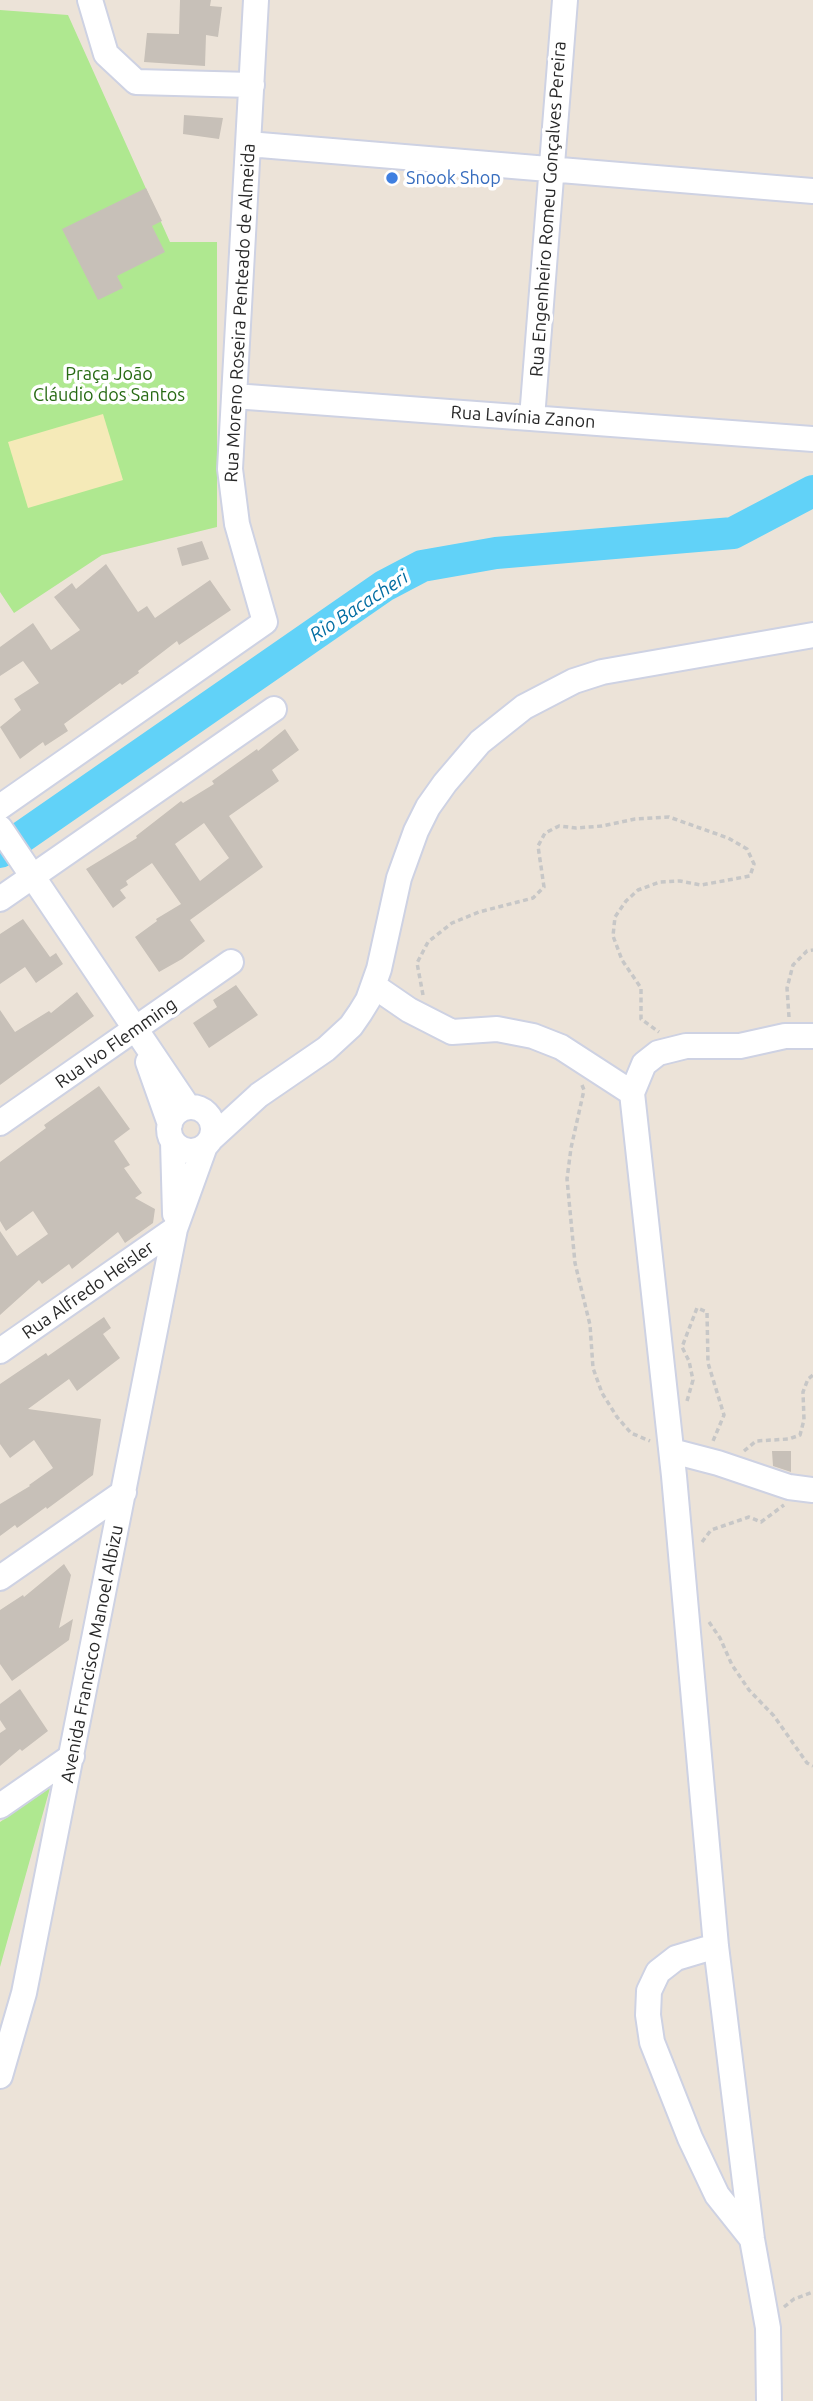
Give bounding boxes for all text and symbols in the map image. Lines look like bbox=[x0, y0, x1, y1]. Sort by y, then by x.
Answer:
street label: Rua Engenheiro Romeu Gonçalves Pereira bbox=[525, 40, 571, 378]
street label: Rua Moreno Roseira Penteado de Almeida bbox=[220, 143, 260, 483]
place label: Snook Shop bbox=[406, 167, 501, 189]
marker: Snook Shop bbox=[384, 170, 400, 186]
park label: Praça João Cláudio dos Santos bbox=[33, 363, 185, 406]
street label: Rua Lavínia Zanon bbox=[450, 401, 596, 433]
water label: Rio Bacacheri bbox=[305, 566, 413, 646]
street label: Rua Ivo Flemming bbox=[51, 993, 181, 1093]
street label: Rua Alfredo Heisler bbox=[18, 1236, 158, 1344]
street label: Avenida Francisco Manoel Albizu bbox=[56, 1523, 128, 1785]

